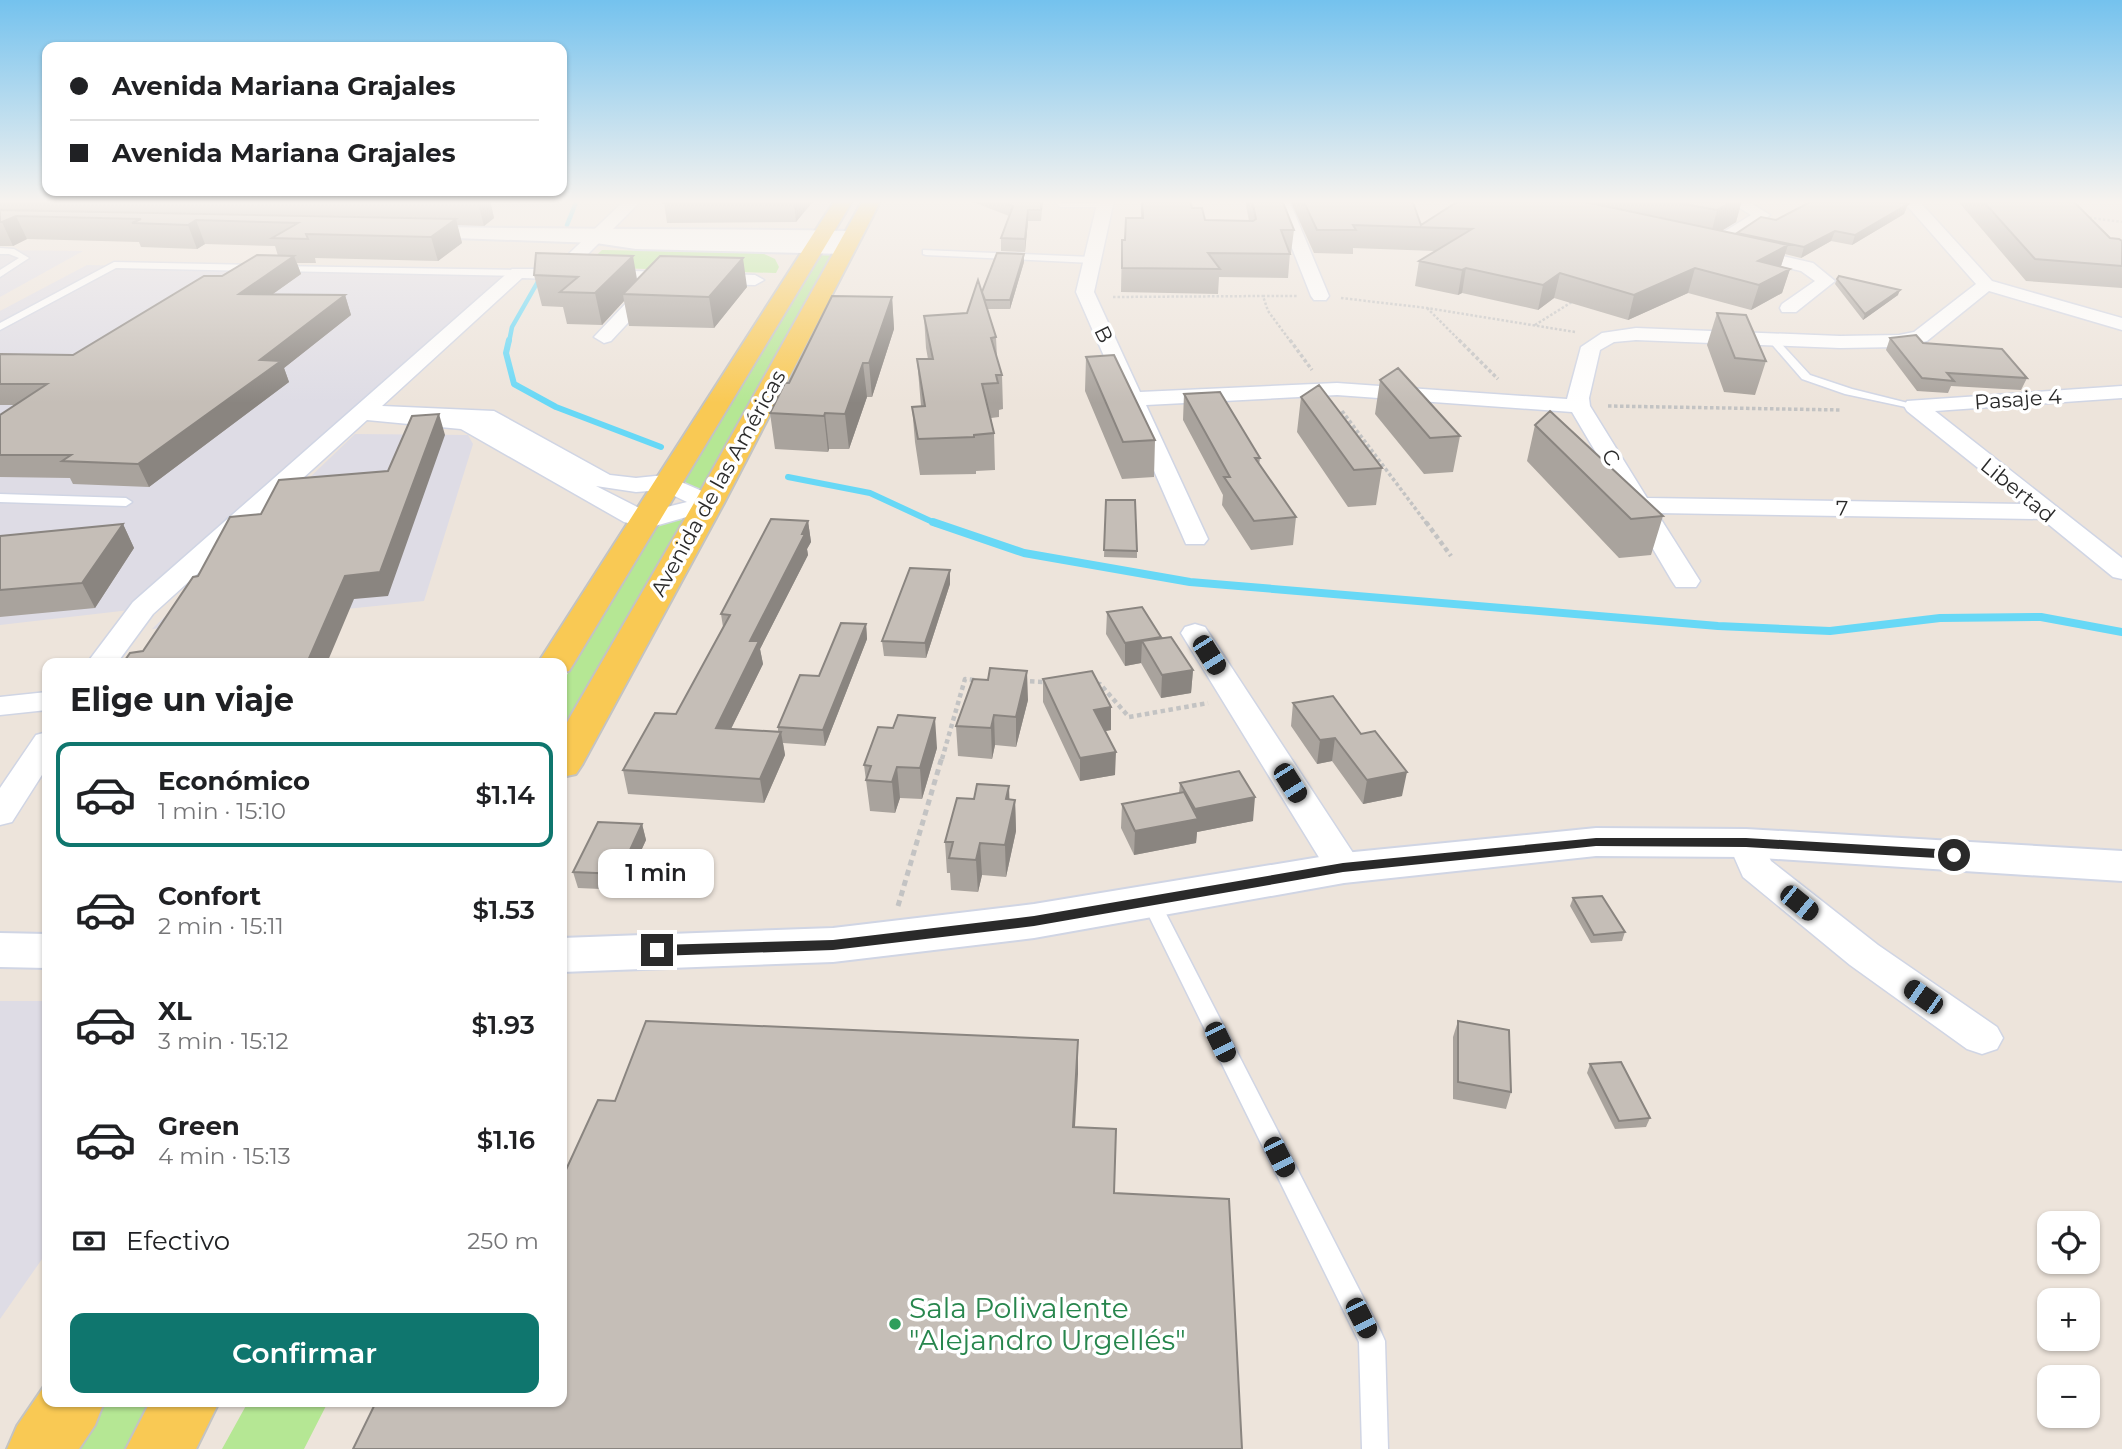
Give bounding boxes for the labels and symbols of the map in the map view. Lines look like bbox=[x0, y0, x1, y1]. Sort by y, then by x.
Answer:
street label: B bbox=[1089, 321, 1119, 347]
street label: Avenida de las Américas bbox=[645, 365, 791, 601]
street label: Pasaje 4 bbox=[1973, 383, 2063, 415]
street label: C bbox=[1596, 444, 1626, 470]
street label: Libertad bbox=[1976, 452, 2060, 528]
street label: 7 bbox=[1836, 495, 1848, 521]
car bbox=[1189, 632, 1230, 678]
car bbox=[1270, 760, 1311, 806]
route start bbox=[1938, 839, 1970, 871]
callout: 1 min bbox=[599, 848, 715, 898]
car bbox=[1777, 882, 1822, 924]
route end bbox=[641, 934, 673, 966]
car bbox=[1900, 976, 1947, 1018]
car bbox=[1202, 1019, 1239, 1065]
car bbox=[1261, 1134, 1298, 1180]
place label: Sala Polivalente "Alejandro Urgellés" bbox=[909, 1291, 1186, 1357]
car bbox=[1343, 1295, 1380, 1341]
marker: Sala Polivalente "Alejandro Urgellés" bbox=[887, 1316, 903, 1332]

